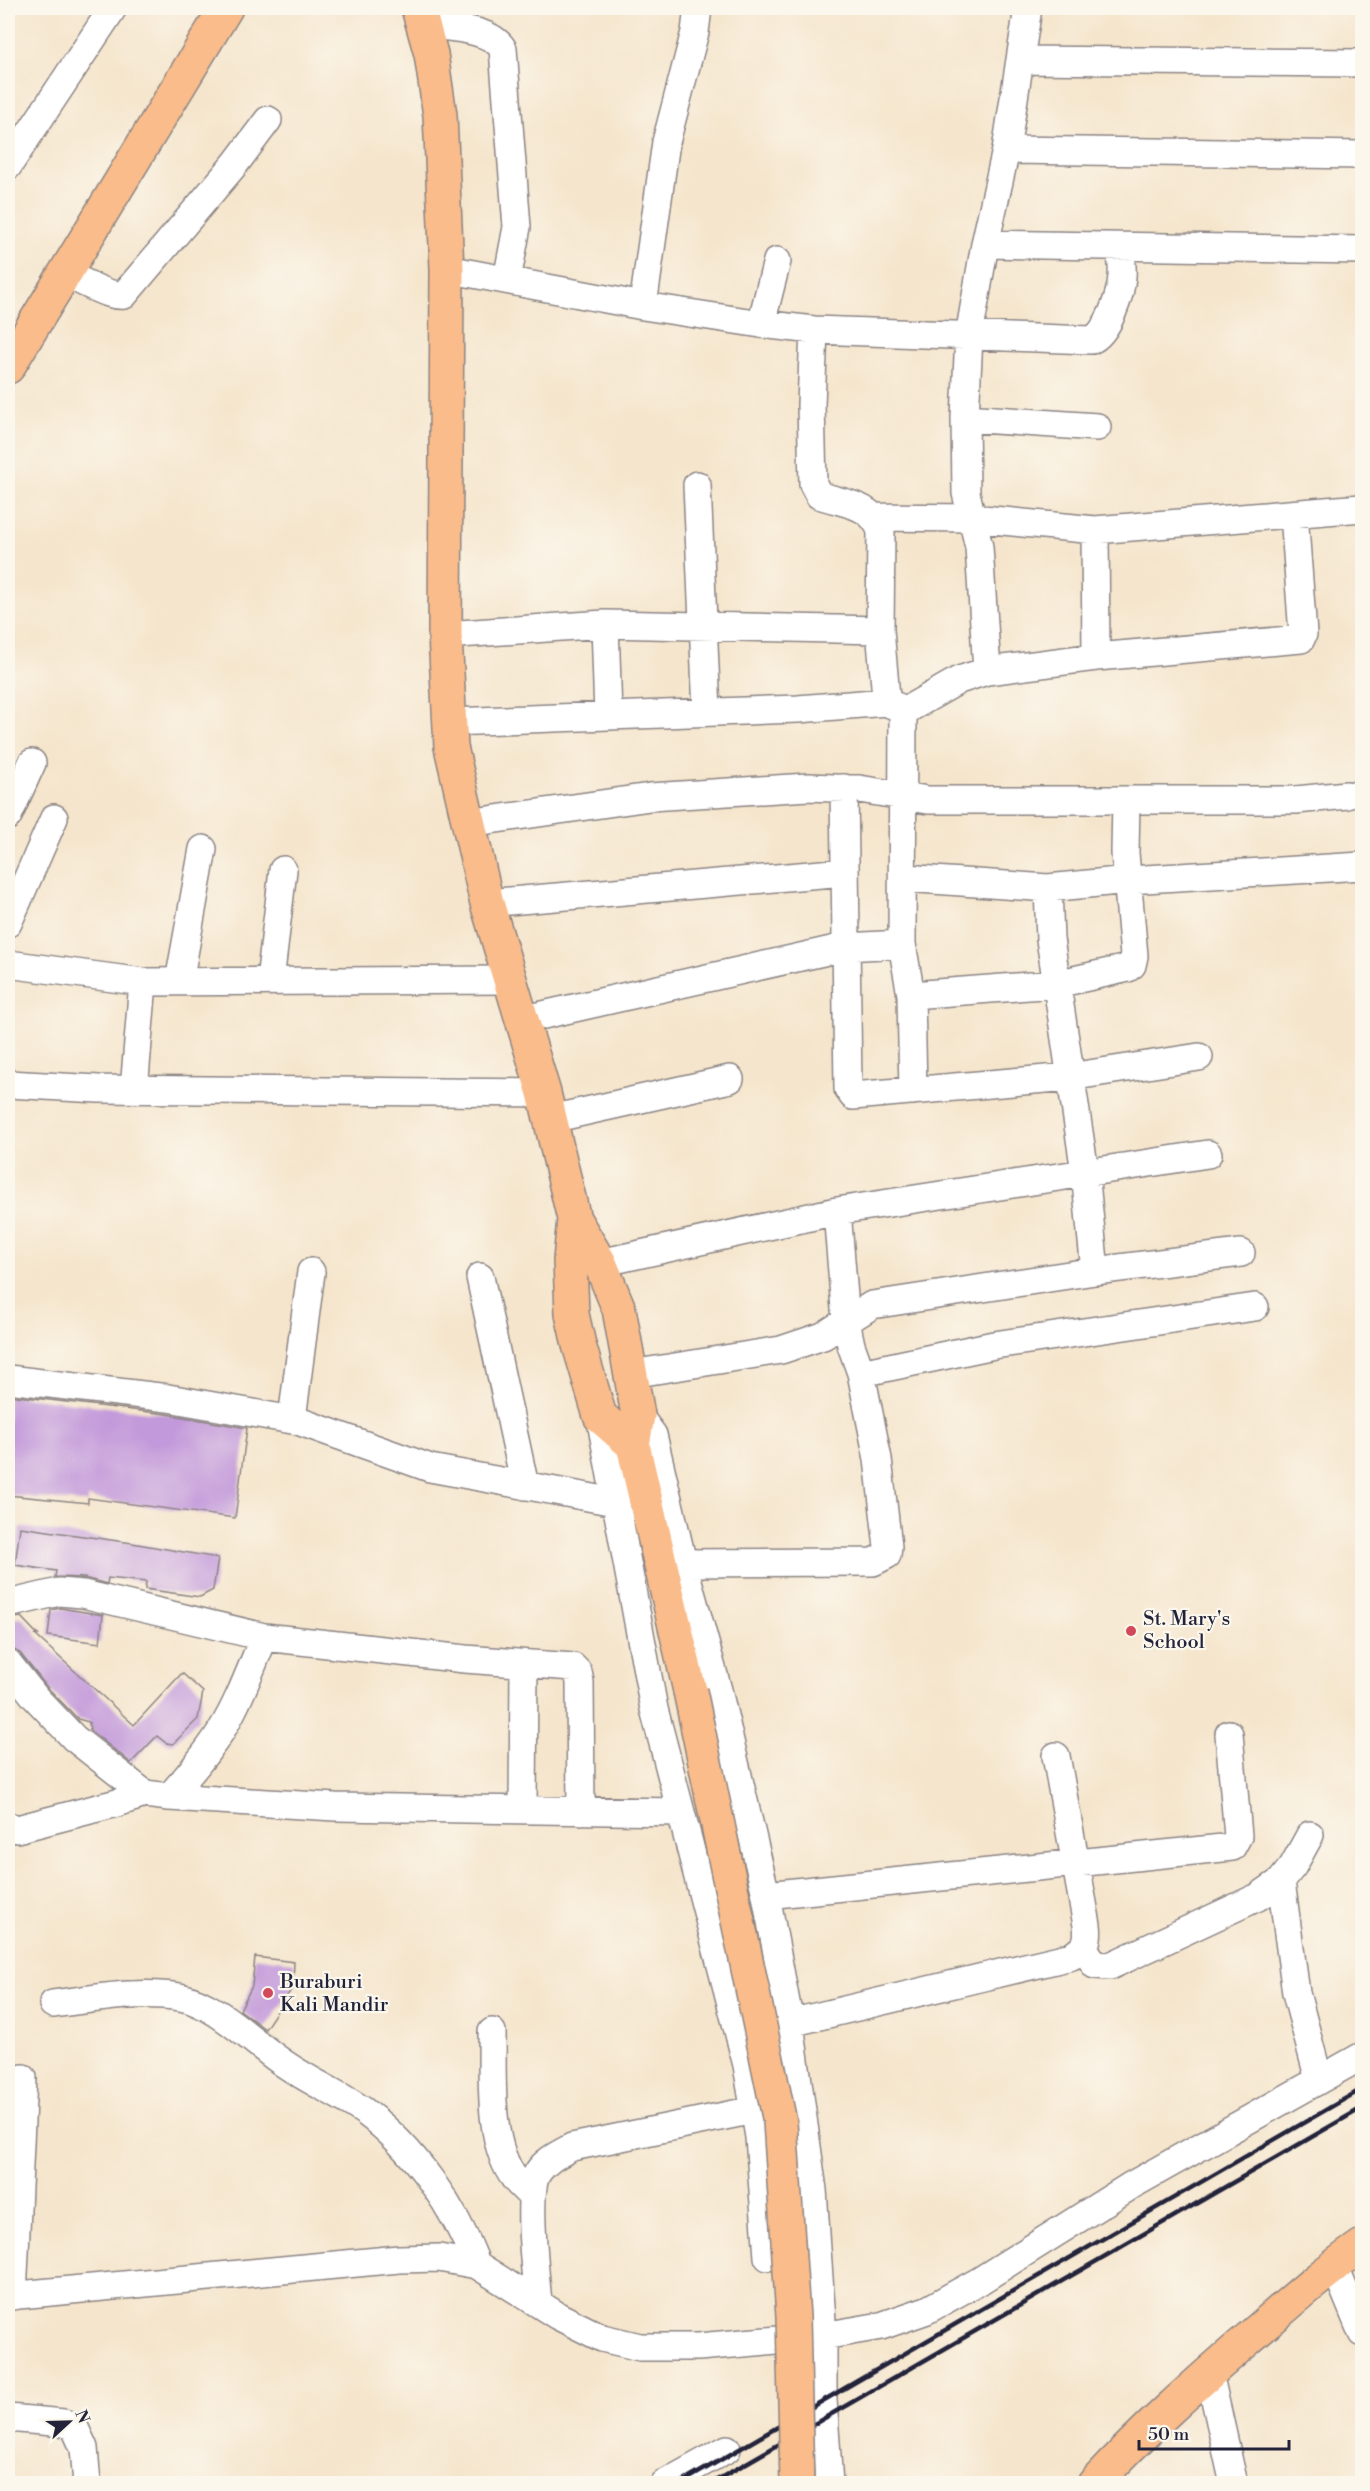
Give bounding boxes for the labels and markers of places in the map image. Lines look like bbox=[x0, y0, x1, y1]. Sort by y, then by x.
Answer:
place label: St. Mary's School bbox=[1143, 1607, 1230, 1655]
marker: St. Mary's School bbox=[1124, 1624, 1138, 1638]
place label: Buraburi Kali Mandir bbox=[279, 1970, 389, 2018]
marker: Buraburi Kali Mandir bbox=[261, 1986, 275, 2000]

